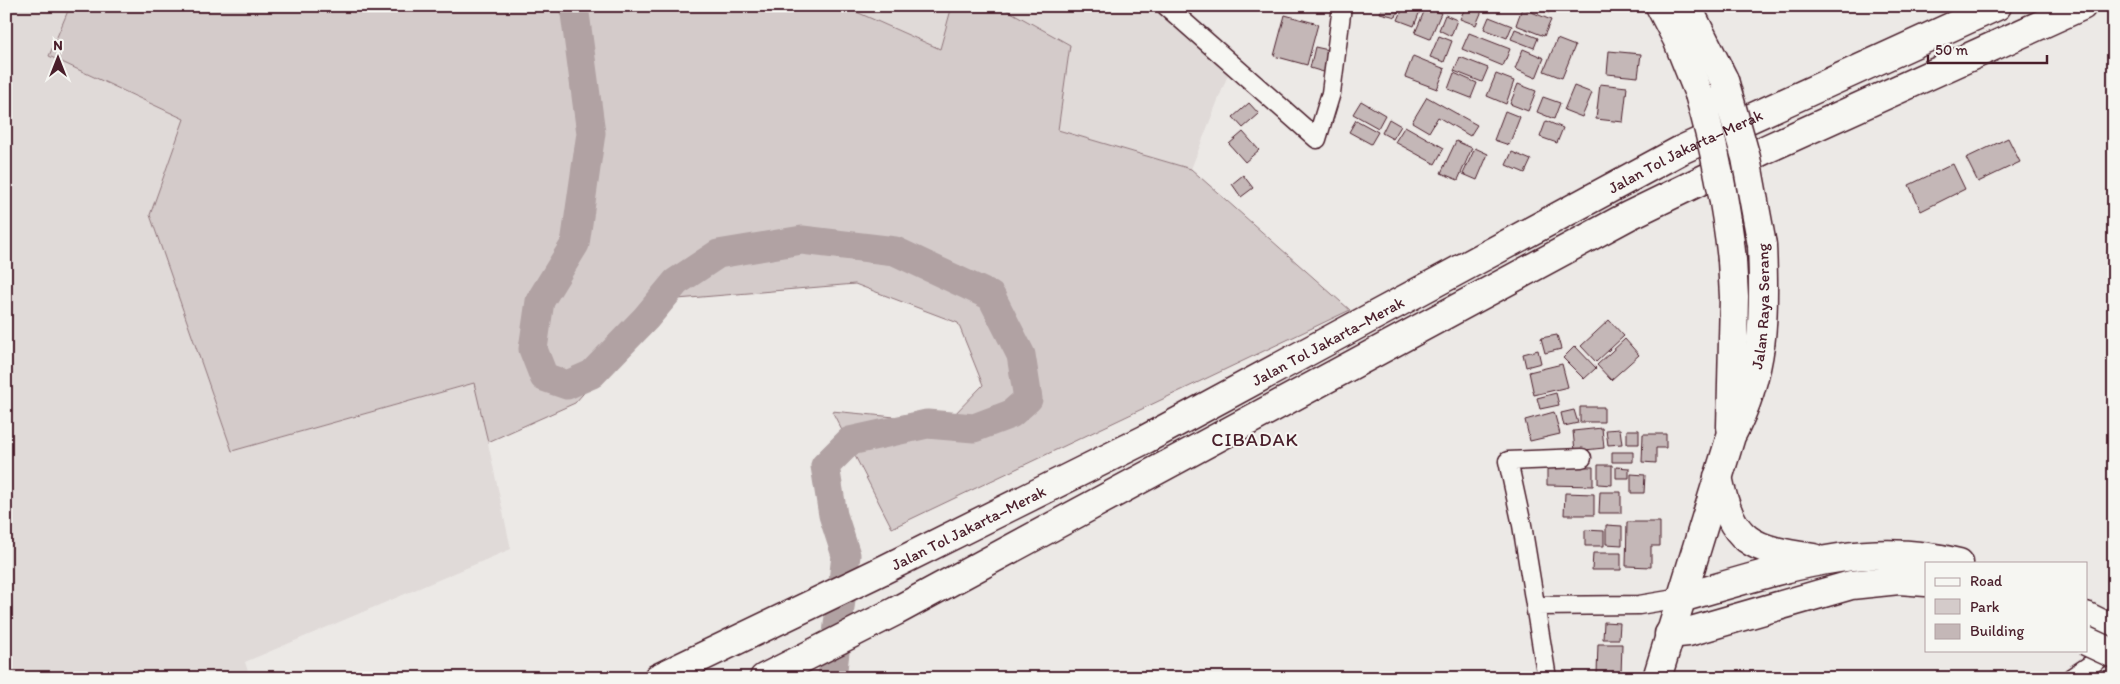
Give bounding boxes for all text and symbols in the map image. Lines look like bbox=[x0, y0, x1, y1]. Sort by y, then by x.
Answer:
north arrow bbox=[32, 32, 82, 82]
scale bar bbox=[1928, 32, 2046, 64]
text: N bbox=[53, 37, 63, 54]
text: 50 m bbox=[1935, 41, 1968, 59]
street label: Jalan Tol Jakarta–Merak bbox=[1605, 105, 1766, 198]
street label: Jalan Raya Serang bbox=[1747, 242, 1773, 371]
street label: Jalan Tol Jakarta–Merak bbox=[1249, 293, 1407, 390]
district label: CIBADAK bbox=[1211, 428, 1299, 451]
street label: Jalan Tol Jakarta–Merak bbox=[888, 482, 1049, 574]
legend bbox=[1925, 562, 2088, 652]
text: Road bbox=[1970, 572, 2003, 590]
text: Park bbox=[1970, 598, 2000, 616]
text: Building bbox=[1970, 622, 2024, 640]

